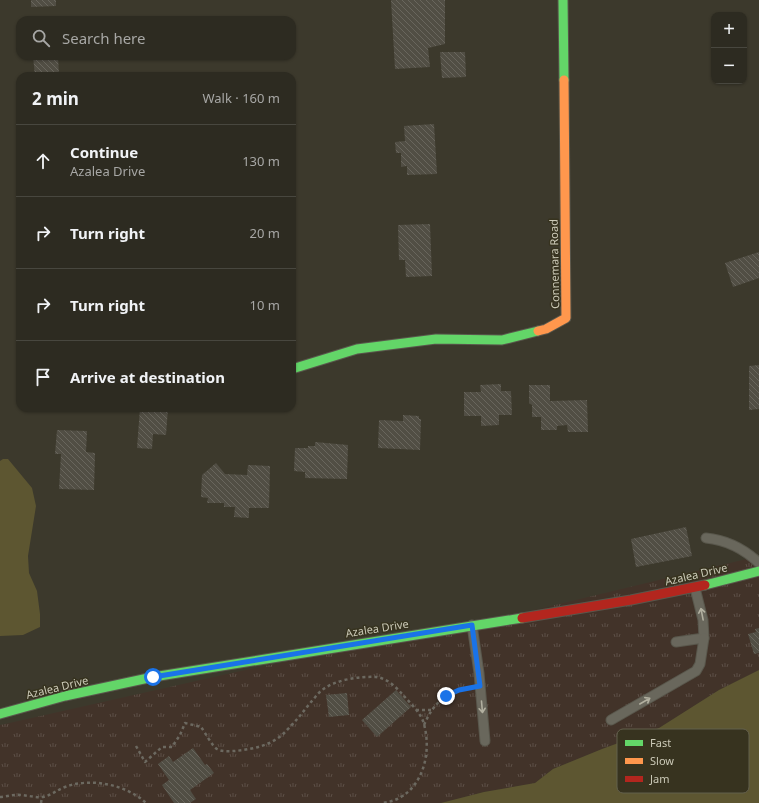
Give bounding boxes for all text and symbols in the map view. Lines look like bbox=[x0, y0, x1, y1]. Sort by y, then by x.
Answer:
map controls bbox=[711, 12, 747, 84]
button: + bbox=[711, 12, 747, 48]
search box bbox=[16, 16, 296, 60]
icon: search bbox=[30, 27, 52, 49]
text: Search here bbox=[62, 28, 145, 48]
button: − bbox=[711, 48, 747, 84]
text: 2 min bbox=[32, 87, 79, 110]
text: Walk · 160 m bbox=[202, 89, 280, 107]
text: Continue bbox=[70, 142, 138, 162]
icon: ahead bbox=[32, 150, 54, 172]
text: 130 m bbox=[242, 152, 280, 170]
text: Azalea Drive bbox=[70, 162, 145, 180]
street label: Connemara Road bbox=[546, 219, 562, 309]
icon: right bbox=[32, 222, 54, 244]
text: Turn right bbox=[70, 223, 145, 243]
text: 20 m bbox=[250, 224, 280, 242]
icon: right bbox=[32, 294, 54, 316]
text: Turn right bbox=[70, 295, 145, 315]
text: 10 m bbox=[250, 296, 280, 314]
icon: arrive bbox=[32, 366, 54, 388]
text: Arrive at destination bbox=[70, 367, 225, 387]
street label: Azalea Drive bbox=[663, 560, 729, 588]
one-way arrow bbox=[697, 608, 705, 621]
street label: Azalea Drive bbox=[344, 616, 410, 640]
route start bbox=[144, 668, 162, 686]
street label: Azalea Drive bbox=[24, 672, 90, 702]
route end bbox=[437, 687, 455, 705]
one-way arrow bbox=[639, 696, 651, 704]
one-way arrow bbox=[478, 700, 485, 713]
legend bbox=[617, 729, 749, 793]
text: Fast bbox=[650, 735, 671, 750]
text: Slow bbox=[650, 753, 674, 768]
text: Jam bbox=[649, 771, 669, 786]

